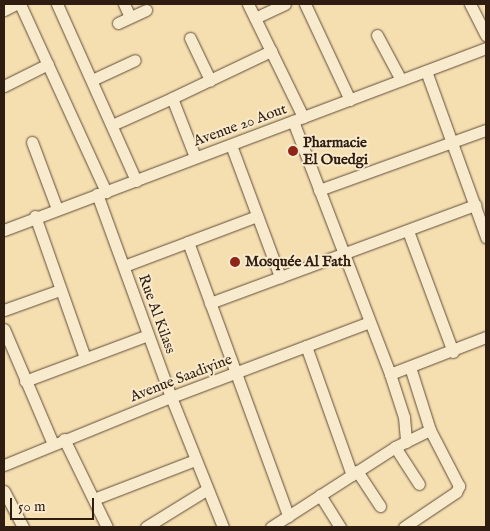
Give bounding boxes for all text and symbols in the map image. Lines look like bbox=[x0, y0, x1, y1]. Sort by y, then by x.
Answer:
street label: Avenue 20 Aout bbox=[191, 100, 289, 150]
place label: Pharmacie El Ouedgi bbox=[303, 133, 368, 168]
marker: Pharmacie El Ouedgi bbox=[287, 145, 299, 157]
place label: Mosquée Al Fath bbox=[245, 253, 351, 271]
marker: Mosquée Al Fath bbox=[229, 256, 241, 268]
street label: Rue Al Kilass bbox=[134, 272, 180, 356]
street label: Avenue Saadiyine bbox=[127, 350, 235, 406]
scale bar bbox=[12, 488, 96, 520]
text: 50 m bbox=[18, 497, 46, 516]

